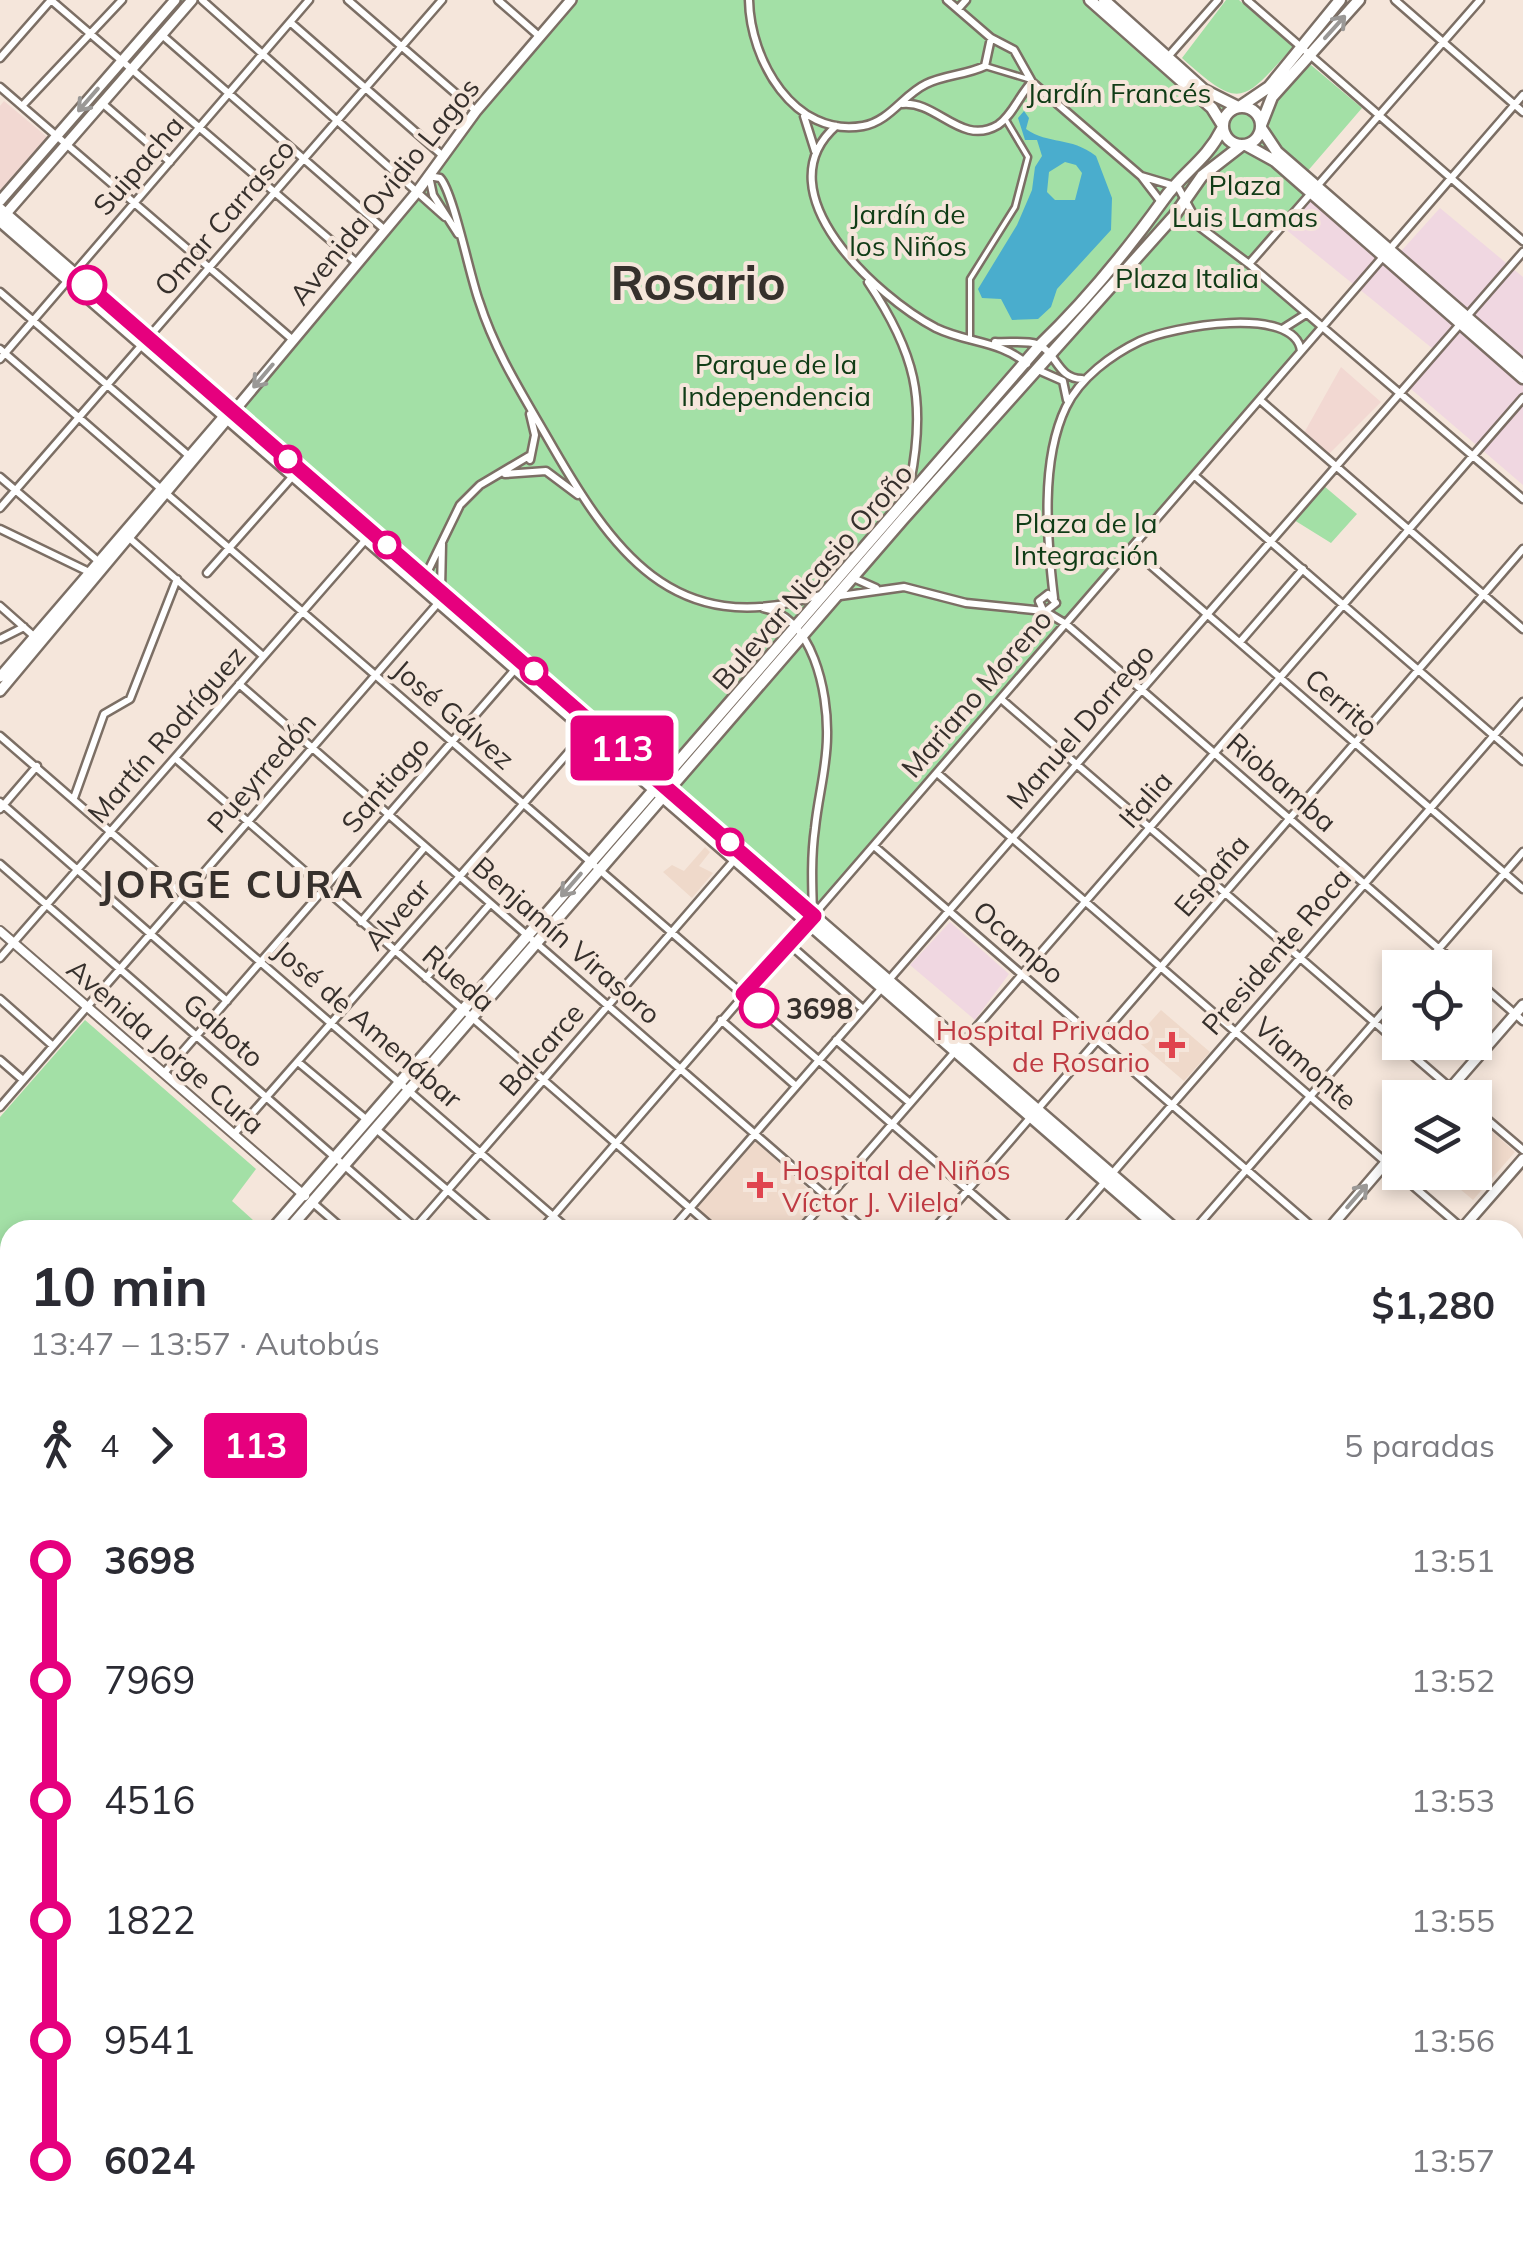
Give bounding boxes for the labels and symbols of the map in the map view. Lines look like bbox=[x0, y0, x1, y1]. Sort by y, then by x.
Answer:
one-way arrow bbox=[1323, 15, 1345, 41]
street label: Avenida Ovidio Lagos bbox=[282, 70, 486, 312]
park label: Jardín Francés bbox=[1027, 75, 1211, 110]
one-way arrow bbox=[76, 87, 99, 112]
street label: Suipacha bbox=[85, 108, 191, 222]
street label: Omar Carrasco bbox=[146, 131, 302, 303]
park label: Plaza Luis Lamas bbox=[1172, 167, 1318, 234]
park label: Jardín de los Niños bbox=[849, 196, 967, 263]
district label: Rosario bbox=[610, 252, 786, 312]
park label: Plaza Italia bbox=[1115, 260, 1259, 295]
unlabelled marker bbox=[68, 266, 106, 304]
park label: Parque de la Independencia bbox=[681, 346, 871, 413]
one-way arrow bbox=[252, 362, 274, 388]
unlabelled marker bbox=[275, 446, 301, 472]
street label: Bulevar Nicasio Oroño bbox=[704, 456, 920, 696]
park label: Plaza de la Integración bbox=[1013, 505, 1159, 572]
unlabelled marker bbox=[374, 532, 400, 558]
street label: Mariano Moreno bbox=[893, 602, 1059, 784]
street label: Manuel Dorrego bbox=[999, 636, 1161, 816]
street label: Martín Rodríguez bbox=[80, 638, 252, 830]
street label: José Gálvez bbox=[386, 652, 522, 776]
unlabelled marker bbox=[521, 658, 547, 684]
street label: Cerrito bbox=[1298, 661, 1386, 743]
street label: Pueyrredón bbox=[199, 704, 323, 840]
line badge: 113 bbox=[564, 716, 680, 780]
street label: Riobamba bbox=[1220, 725, 1344, 839]
street label: Santiago bbox=[333, 728, 437, 840]
street label: Italia bbox=[1111, 763, 1179, 835]
street label: España bbox=[1166, 827, 1256, 923]
unlabelled marker bbox=[717, 829, 743, 855]
street label: Benjamín Virasoro bbox=[466, 849, 668, 1031]
district label: JORGE CURA bbox=[99, 860, 365, 908]
street label: Presidente Roca bbox=[1194, 860, 1358, 1042]
street label: Alvear bbox=[356, 870, 438, 957]
one-way arrow bbox=[560, 872, 583, 897]
street label: Ocampo bbox=[966, 893, 1072, 991]
street label: José de Amenábar bbox=[267, 933, 470, 1116]
street label: Rueda bbox=[416, 937, 502, 1019]
street label: Avenida Jorge Cura bbox=[60, 951, 272, 1141]
street label: Gaboto bbox=[176, 985, 272, 1075]
marker: 3698 bbox=[740, 989, 778, 1027]
place label: 3698 bbox=[786, 991, 853, 1026]
street label: Balcarce bbox=[491, 995, 591, 1103]
street label: Viamonte bbox=[1247, 1009, 1365, 1117]
place label: Hospital Privado de Rosario bbox=[936, 1012, 1150, 1079]
marker: Hospital Privado de Rosario bbox=[1159, 1032, 1185, 1058]
place label: Hospital de Niños Víctor J. Vilela bbox=[782, 1152, 1011, 1219]
marker: Hospital de Niños Víctor J. Vilela bbox=[747, 1172, 773, 1198]
one-way arrow bbox=[1345, 1184, 1368, 1209]

